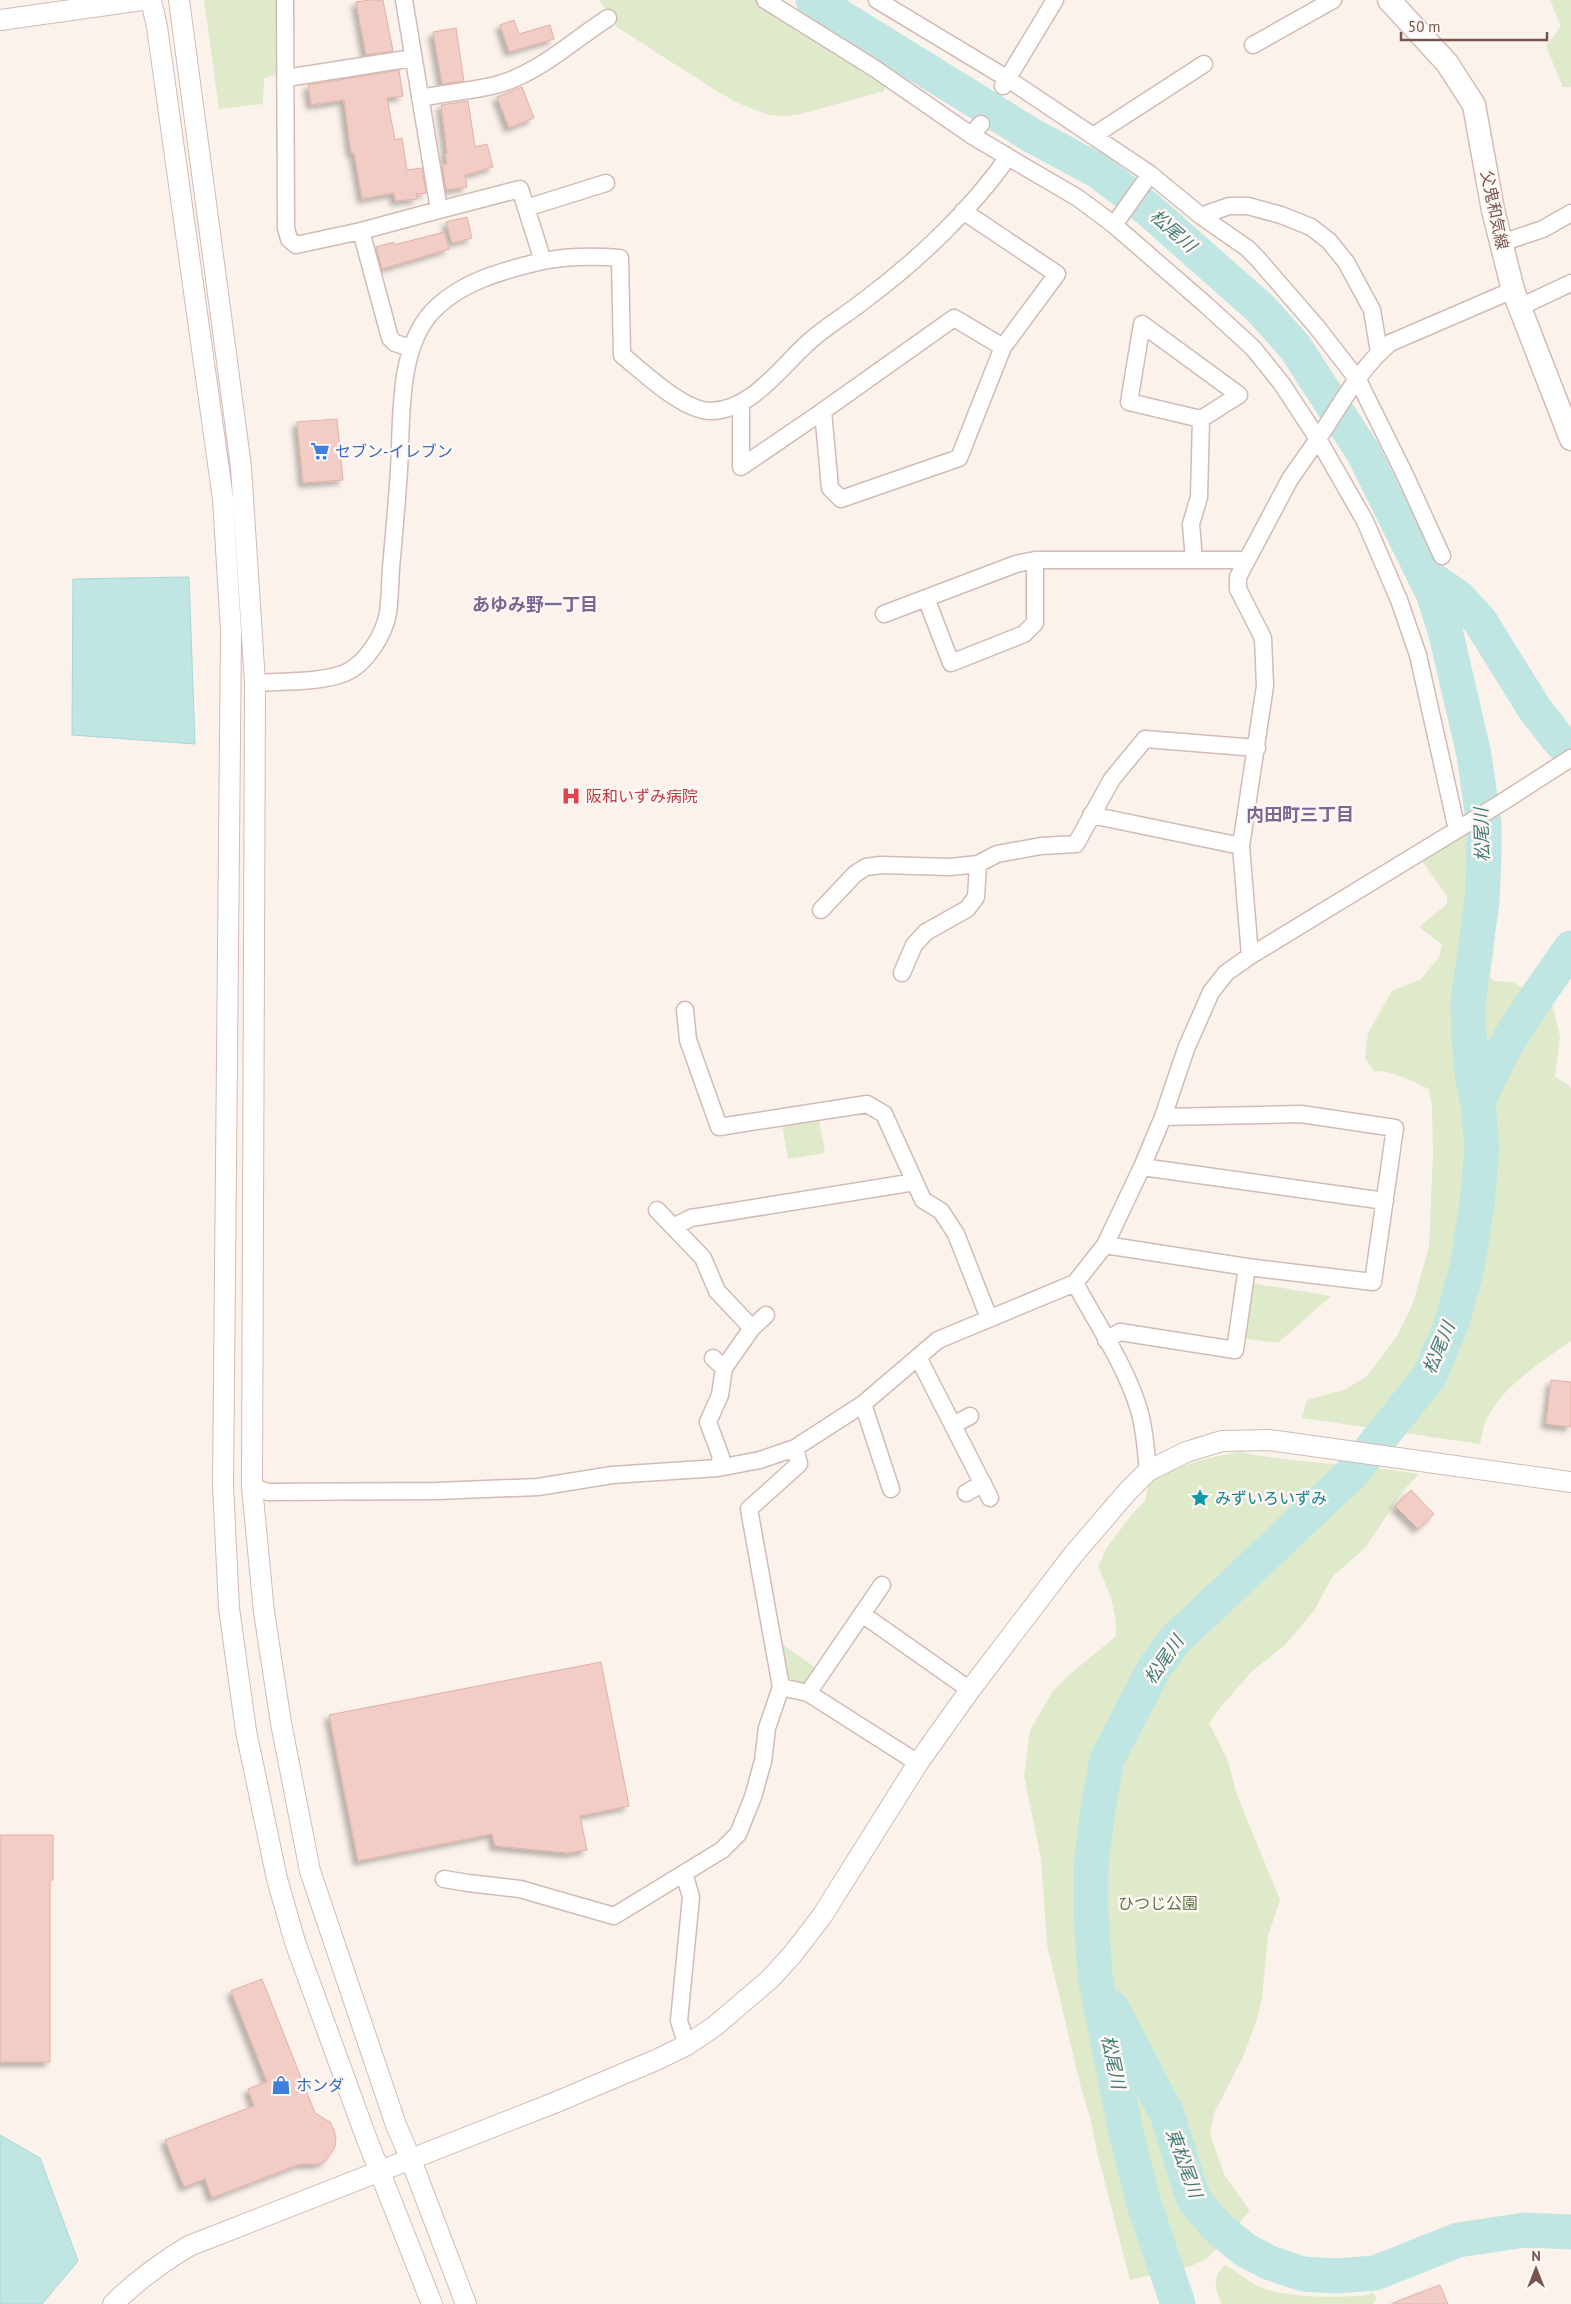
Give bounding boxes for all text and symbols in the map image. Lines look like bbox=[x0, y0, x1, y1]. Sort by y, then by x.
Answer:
scale bar bbox=[1401, 10, 1547, 42]
text: 50 m bbox=[1408, 17, 1441, 36]
street label: 父鬼和気線 bbox=[1477, 169, 1513, 251]
water label: 松尾川 bbox=[1145, 204, 1203, 258]
supermarket icon: セブン-イレブン bbox=[309, 440, 331, 462]
place label: セブン-イレブン bbox=[335, 441, 453, 461]
district label: あゆみ野一丁目 bbox=[472, 593, 598, 616]
hospital icon: 阪和いずみ病院 bbox=[560, 785, 582, 807]
place label: 阪和いずみ病院 bbox=[586, 786, 698, 806]
district label: 内田町三丁目 bbox=[1246, 803, 1354, 826]
water label: 松尾川 bbox=[1469, 806, 1494, 862]
water label: 松尾川 bbox=[1417, 1317, 1460, 1377]
place icon: みずいろいずみ bbox=[1189, 1487, 1211, 1509]
place label: みずいろいずみ bbox=[1215, 1488, 1327, 1508]
water label: 松尾川 bbox=[1139, 1629, 1190, 1688]
park label: ひつじ公園 bbox=[1118, 1893, 1198, 1913]
water label: 松尾川 bbox=[1097, 2033, 1131, 2093]
shop icon: ホンダ bbox=[270, 2074, 292, 2096]
place label: ホンダ bbox=[296, 2075, 344, 2095]
water label: 東松尾川 bbox=[1161, 2125, 1208, 2202]
north arrow bbox=[1511, 2244, 1561, 2294]
text: N bbox=[1531, 2247, 1541, 2265]

